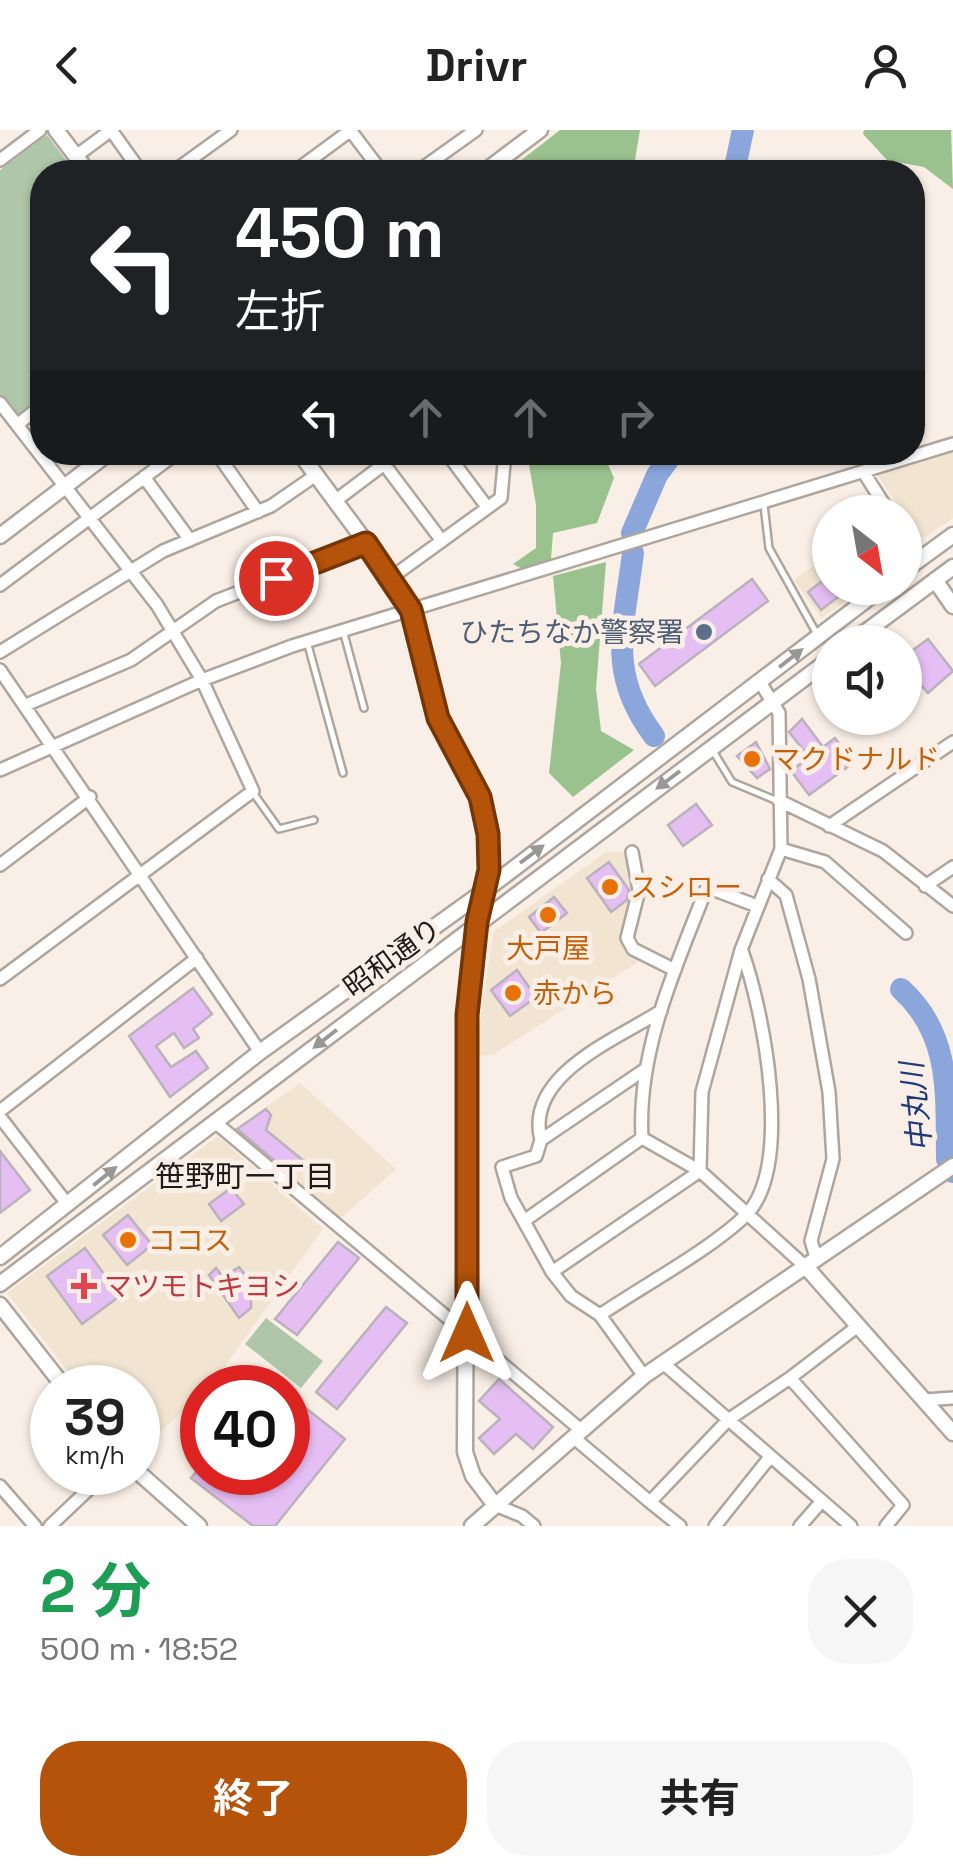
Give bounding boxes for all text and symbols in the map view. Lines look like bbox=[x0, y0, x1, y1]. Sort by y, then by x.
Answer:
text: Drivr bbox=[425, 37, 528, 94]
icon: back bbox=[40, 38, 95, 93]
icon: person bbox=[858, 38, 913, 93]
text: 450 m bbox=[235, 188, 444, 277]
icon: left bbox=[70, 200, 200, 330]
text: 左折 bbox=[235, 283, 325, 340]
icon: left bbox=[293, 390, 348, 445]
icon: ahead bbox=[398, 390, 453, 445]
icon: ahead bbox=[503, 390, 558, 445]
icon: right bbox=[608, 390, 663, 445]
north arrow bbox=[812, 495, 922, 605]
map controls bbox=[812, 495, 922, 735]
pin bbox=[234, 536, 319, 621]
icon: arrive bbox=[249, 551, 304, 606]
place label: ひたちなか警察署 bbox=[460, 614, 684, 650]
marker: ひたちなか警察署 bbox=[693, 621, 715, 643]
button: sound bbox=[812, 625, 922, 735]
one-way arrow bbox=[778, 648, 804, 668]
place label: マクドナルド bbox=[772, 741, 940, 777]
marker: マクドナルド bbox=[741, 748, 763, 770]
one-way arrow bbox=[655, 770, 681, 790]
one-way arrow bbox=[519, 845, 545, 865]
place label: スシロー bbox=[630, 869, 742, 905]
marker: スシロー bbox=[599, 876, 621, 898]
marker: 大戸屋 bbox=[537, 904, 559, 926]
street label: 昭和通り bbox=[336, 910, 448, 1004]
place label: 大戸屋 bbox=[506, 930, 590, 966]
place label: 赤から bbox=[533, 975, 617, 1011]
marker: 赤から bbox=[502, 982, 524, 1004]
one-way arrow bbox=[312, 1028, 338, 1049]
water label: 中丸川 bbox=[892, 1057, 940, 1154]
district label: 笹野町一丁目 bbox=[155, 1157, 335, 1196]
one-way arrow bbox=[92, 1166, 118, 1187]
place label: ココス bbox=[148, 1222, 232, 1258]
marker: ココス bbox=[117, 1229, 139, 1251]
place label: マツモトキヨシ bbox=[104, 1268, 300, 1304]
marker: マツモトキヨシ bbox=[73, 1275, 95, 1297]
position arrow bbox=[415, 1281, 519, 1385]
speed limit sign: 40 bbox=[180, 1365, 310, 1495]
text: 39 bbox=[64, 1386, 126, 1450]
text: km/h bbox=[65, 1439, 125, 1471]
text: 2 分 bbox=[40, 1553, 151, 1630]
button: close bbox=[808, 1559, 913, 1664]
text: 500 m · 18:52 bbox=[40, 1629, 238, 1669]
button: 終了 bbox=[40, 1741, 467, 1856]
button: 共有 bbox=[487, 1741, 913, 1856]

